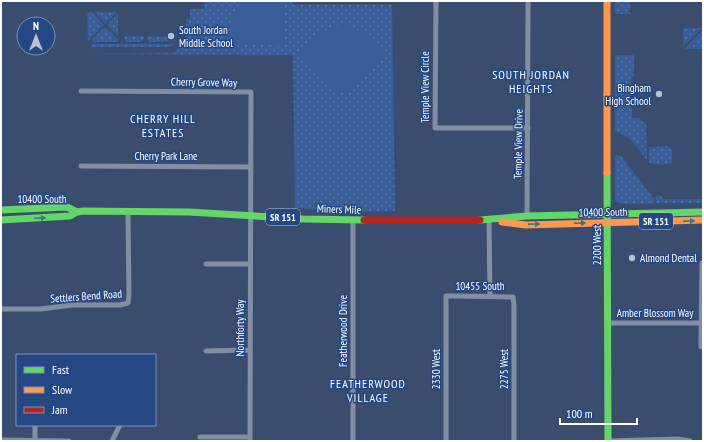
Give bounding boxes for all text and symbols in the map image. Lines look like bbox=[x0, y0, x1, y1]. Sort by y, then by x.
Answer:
north arrow bbox=[16, 16, 56, 56]
text: N bbox=[33, 19, 39, 33]
place label: South Jordan Middle School bbox=[179, 23, 233, 50]
marker: South Jordan Middle School bbox=[166, 31, 176, 41]
street label: Temple View Circle bbox=[418, 51, 432, 123]
district label: SOUTH JORDAN HEIGHTS bbox=[492, 67, 570, 96]
street label: Cherry Grove Way bbox=[171, 74, 238, 90]
place label: Bingham High School bbox=[605, 81, 651, 108]
marker: Bingham High School bbox=[654, 89, 664, 99]
street label: Temple View Drive bbox=[510, 108, 526, 179]
district label: CHERRY HILL ESTATES bbox=[130, 111, 196, 140]
street label: Cherry Park Lane bbox=[134, 149, 198, 163]
street label: 10400 South bbox=[17, 192, 67, 206]
street label: Miners Mile bbox=[317, 201, 362, 217]
street label: 10400 South bbox=[578, 205, 628, 219]
road number: SR 151 bbox=[266, 209, 300, 225]
road number: SR 151 bbox=[639, 213, 673, 229]
one-way arrow bbox=[34, 215, 46, 222]
one-way arrow bbox=[683, 218, 696, 224]
one-way arrow bbox=[574, 220, 586, 227]
one-way arrow bbox=[528, 221, 540, 228]
street label: 2200 West bbox=[590, 225, 604, 265]
place label: Almond Dental bbox=[640, 251, 697, 265]
marker: Almond Dental bbox=[627, 253, 637, 263]
street label: 10455 South bbox=[455, 279, 505, 293]
street label: Settlers Bend Road bbox=[50, 286, 123, 305]
street label: Featherwood Drive bbox=[336, 295, 350, 367]
street label: Northforty Way bbox=[233, 299, 247, 357]
street label: Amber Blossom Way bbox=[617, 306, 694, 320]
street label: 2330 West bbox=[429, 349, 443, 389]
street label: 2275 West bbox=[497, 349, 511, 389]
legend bbox=[16, 354, 156, 426]
text: Fast bbox=[52, 362, 70, 377]
district label: FEATHERWOOD VILLAGE bbox=[330, 376, 406, 405]
text: Slow bbox=[52, 382, 73, 397]
scale bar bbox=[560, 400, 637, 426]
text: Jam bbox=[51, 402, 68, 417]
text: 100 m bbox=[566, 406, 593, 421]

